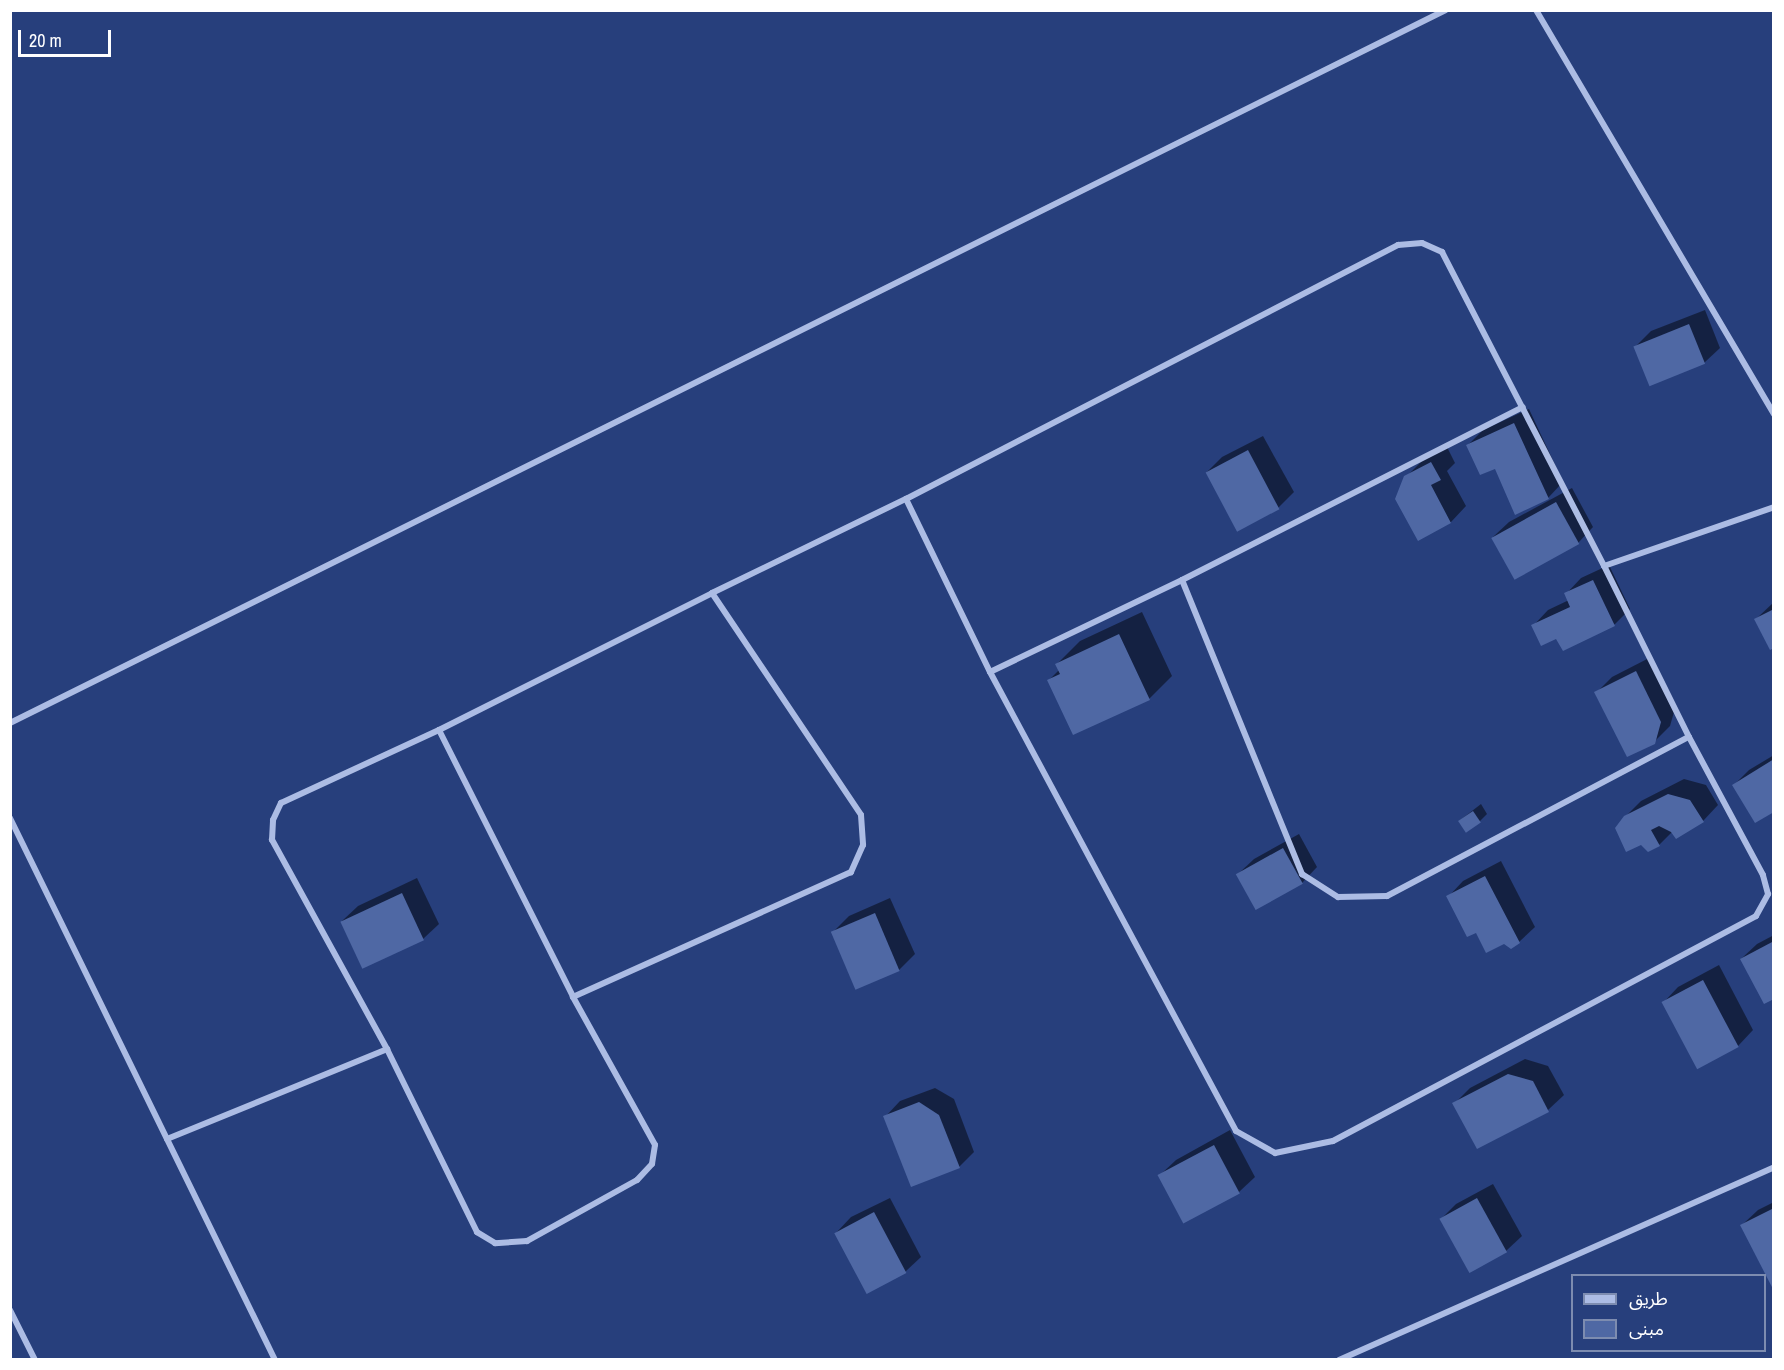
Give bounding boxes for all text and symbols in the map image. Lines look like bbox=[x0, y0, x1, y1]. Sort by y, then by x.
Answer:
scale bar bbox=[21, 18, 114, 56]
text: 20 m bbox=[29, 28, 62, 53]
legend bbox=[1571, 1274, 1766, 1352]
text: طريق bbox=[1629, 1286, 1668, 1311]
text: مبنى bbox=[1629, 1316, 1664, 1341]

